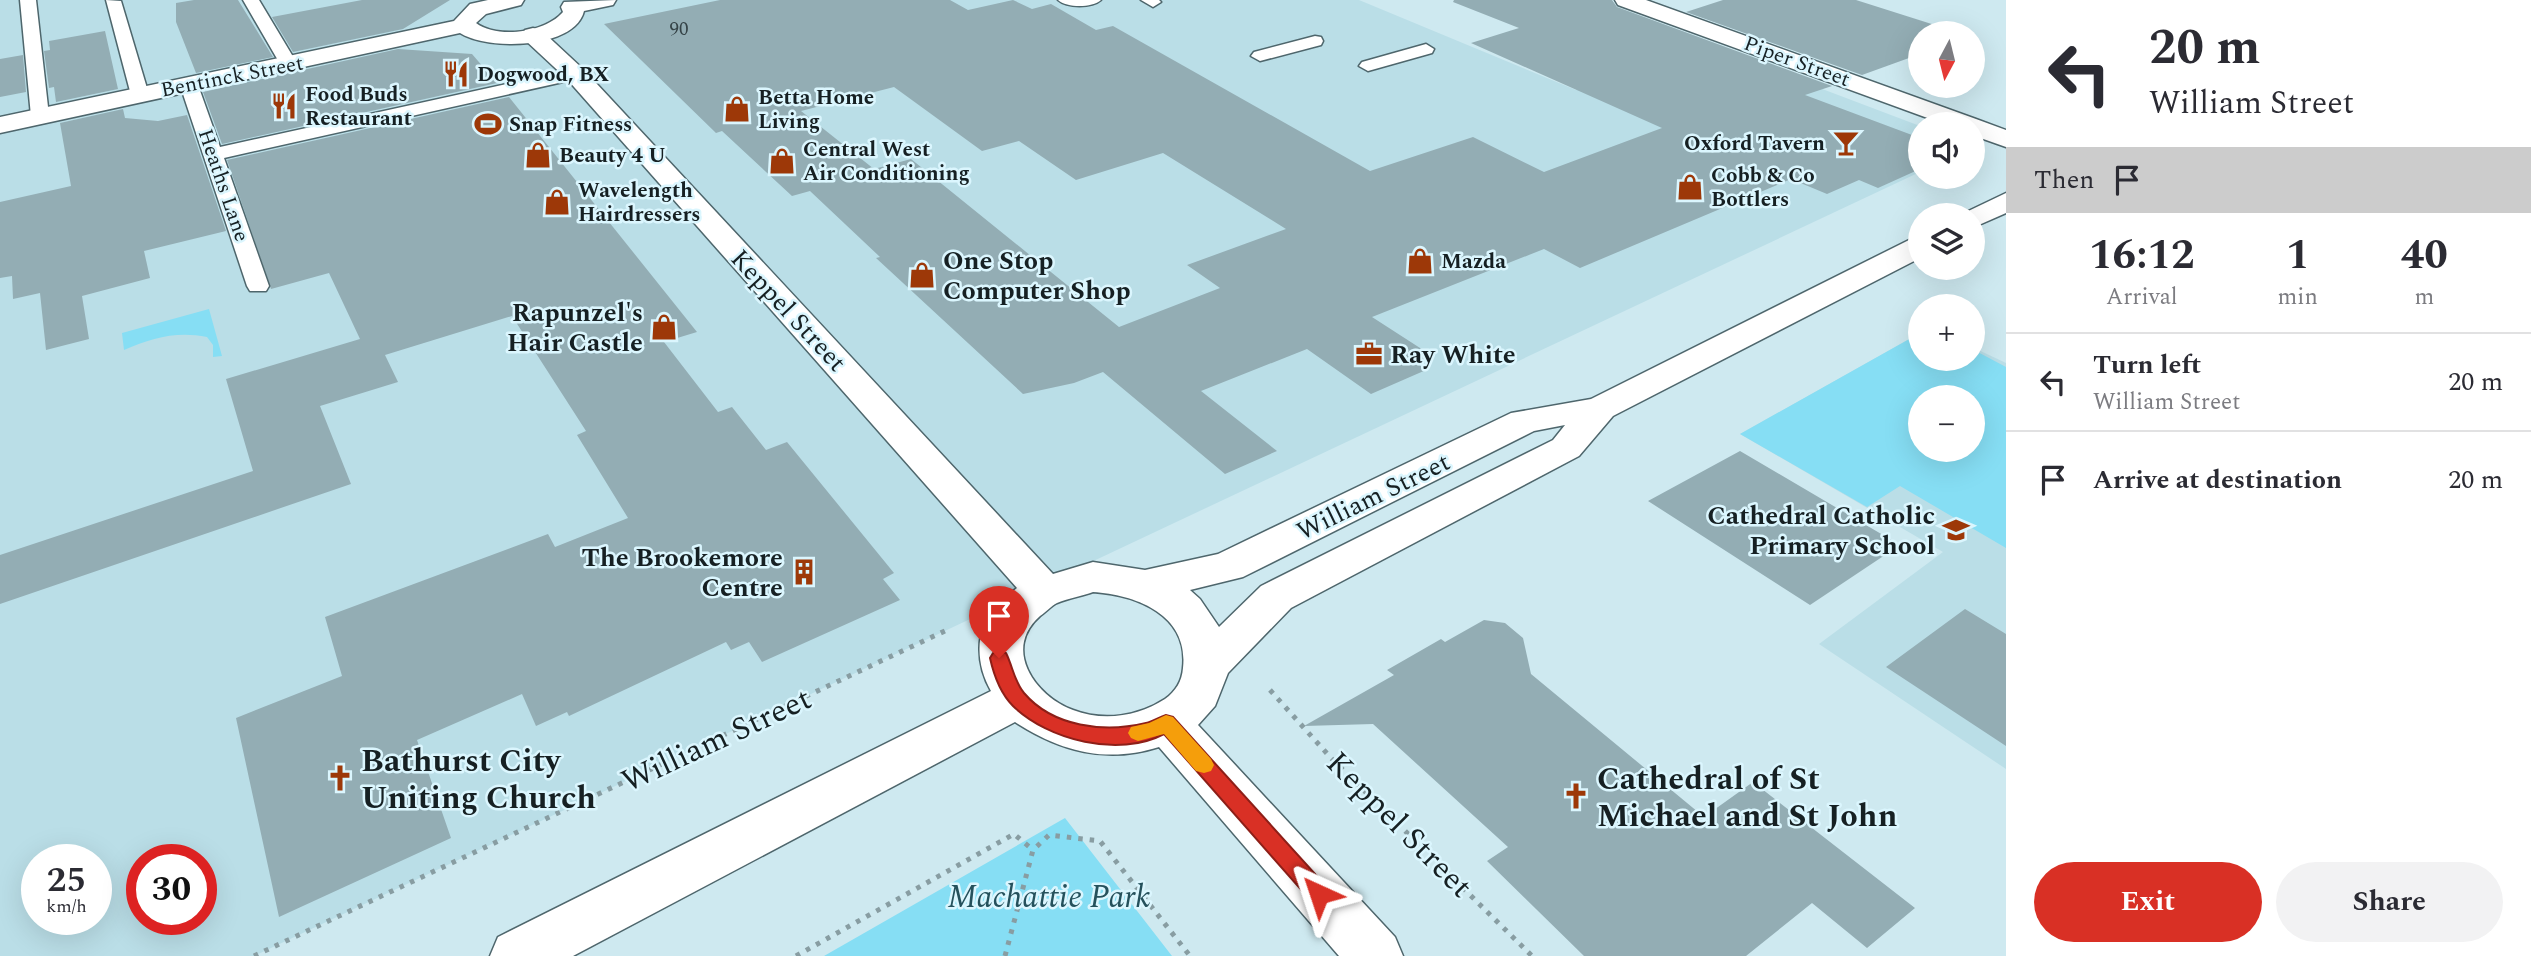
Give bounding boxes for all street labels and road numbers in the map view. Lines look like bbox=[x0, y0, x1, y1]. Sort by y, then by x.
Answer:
street label: Piper Street bbox=[1739, 28, 1854, 96]
street label: Bentinck Street bbox=[158, 47, 306, 107]
street label: Heaths Lane bbox=[189, 125, 257, 246]
street label: Keppel Street bbox=[721, 240, 856, 381]
street label: William Street bbox=[1290, 442, 1457, 551]
street label: William Street bbox=[613, 675, 820, 806]
street label: Keppel Street bbox=[1314, 740, 1484, 910]

